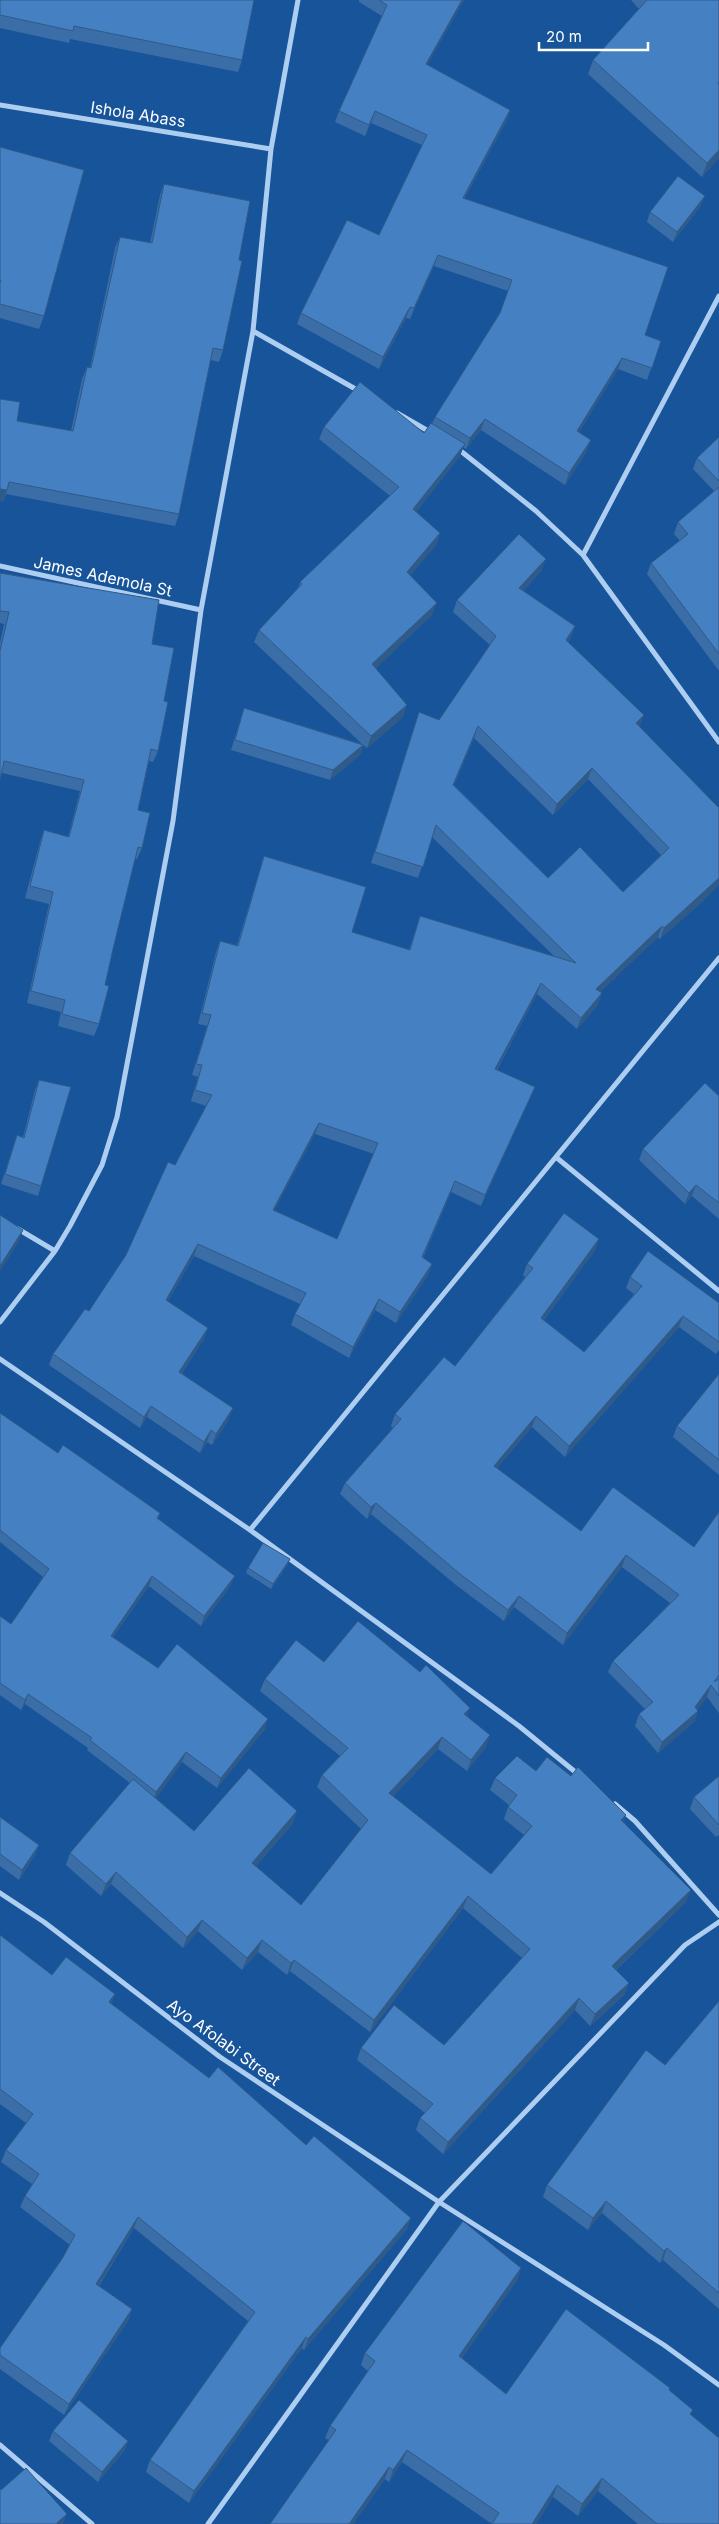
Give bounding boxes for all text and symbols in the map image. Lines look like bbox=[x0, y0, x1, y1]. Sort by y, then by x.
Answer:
scale bar bbox=[539, 20, 648, 52]
text: 20 m bbox=[546, 27, 582, 46]
street label: Ishola Abass bbox=[89, 97, 187, 131]
street label: James Ademola St bbox=[32, 552, 174, 600]
street label: Ayo Afolabi Street bbox=[164, 1994, 284, 2090]

